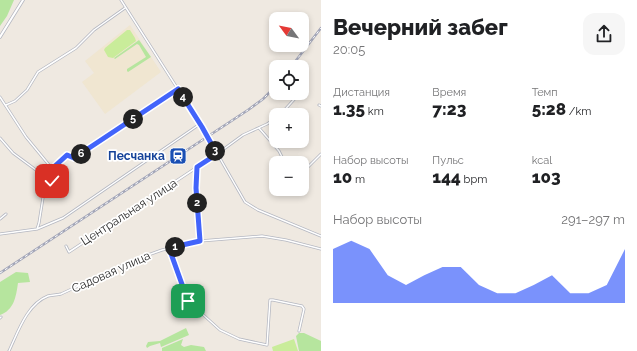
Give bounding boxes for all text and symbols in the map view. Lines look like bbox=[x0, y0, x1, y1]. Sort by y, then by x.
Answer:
north arrow bbox=[269, 12, 309, 52]
map controls bbox=[269, 12, 309, 196]
button: share bbox=[583, 13, 625, 55]
text: Вечерний забег bbox=[333, 14, 508, 40]
text: 20:05 bbox=[333, 42, 365, 57]
button: locate bbox=[269, 60, 309, 100]
text: Дистанция bbox=[333, 86, 390, 99]
text: Время bbox=[432, 86, 466, 99]
text: Темп bbox=[532, 86, 558, 99]
pin: 4 bbox=[173, 87, 193, 107]
text: 4 bbox=[180, 90, 186, 103]
text: 1.35 bbox=[333, 99, 365, 119]
text: 7:23 bbox=[432, 99, 466, 119]
text: 5:28 bbox=[532, 99, 566, 119]
text: km bbox=[365, 105, 384, 118]
text: /km bbox=[566, 105, 591, 118]
button: + bbox=[269, 108, 309, 148]
pin: 5 bbox=[123, 109, 143, 129]
text: 5 bbox=[130, 112, 136, 125]
pin: 3 bbox=[205, 141, 225, 161]
pin: 6 bbox=[71, 144, 91, 164]
text: 3 bbox=[212, 144, 218, 157]
station icon: Песчанка bbox=[168, 146, 188, 166]
text: 6 bbox=[78, 147, 84, 160]
place label: Песчанка bbox=[108, 149, 165, 163]
text: Набор высоты bbox=[333, 154, 408, 167]
text: Пульс bbox=[432, 154, 464, 167]
text: kcal bbox=[532, 154, 552, 167]
button: − bbox=[269, 156, 309, 196]
pin bbox=[35, 164, 69, 198]
text: 10 bbox=[333, 167, 352, 187]
text: 144 bbox=[432, 167, 461, 187]
text: 103 bbox=[532, 167, 561, 187]
icon: check bbox=[41, 170, 63, 192]
text: m bbox=[352, 173, 365, 186]
text: bpm bbox=[461, 173, 487, 186]
street label: Центральная улица bbox=[78, 176, 180, 248]
pin: 2 bbox=[187, 193, 207, 213]
text: 2 bbox=[194, 196, 200, 209]
text: Набор высоты bbox=[333, 212, 422, 227]
text: 291–297 m bbox=[561, 212, 625, 227]
pin: 1 bbox=[165, 237, 185, 257]
text: 1 bbox=[172, 240, 178, 253]
street label: Садовая улица bbox=[69, 248, 153, 296]
pin bbox=[171, 284, 205, 318]
icon: arrive bbox=[177, 290, 199, 312]

